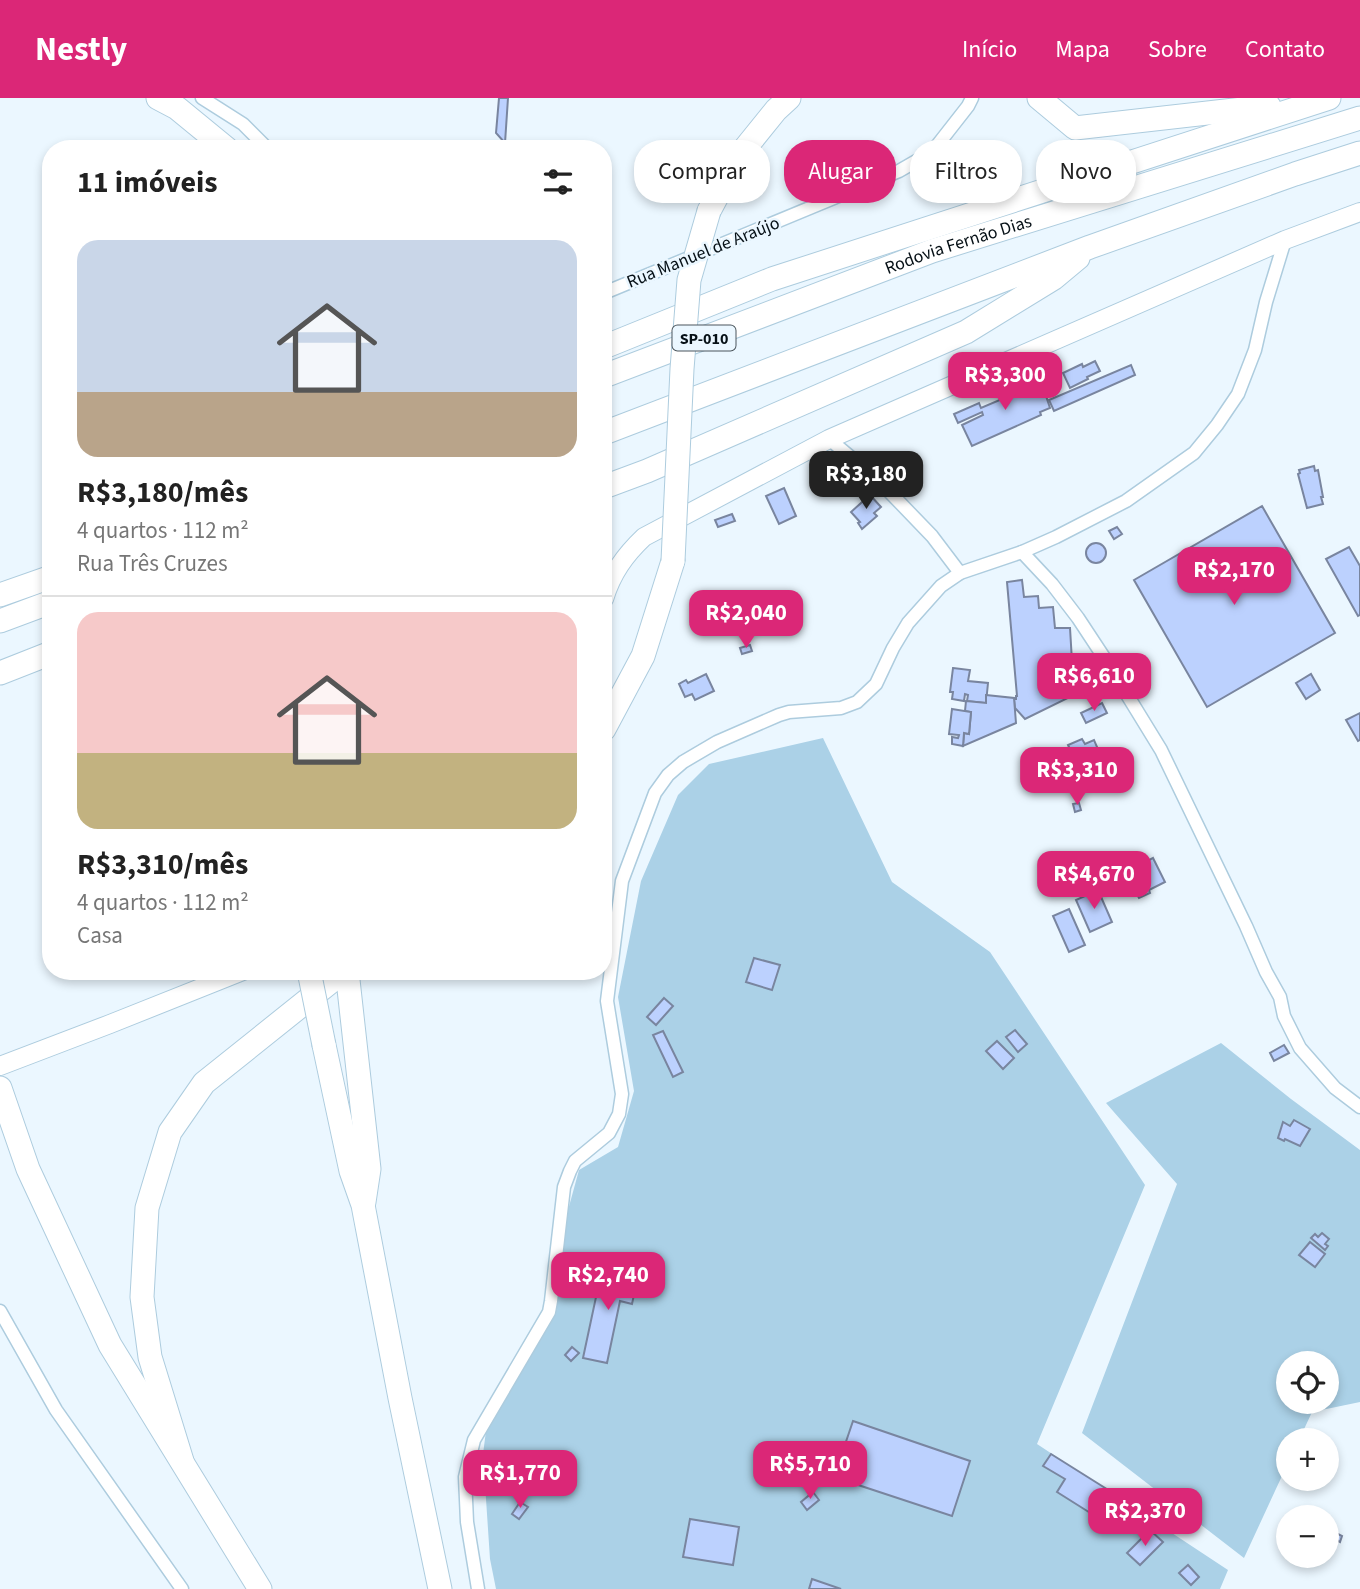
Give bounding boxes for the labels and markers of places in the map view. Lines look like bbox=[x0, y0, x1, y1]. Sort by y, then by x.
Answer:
pin: R$3,300 bbox=[940, 352, 1070, 412]
pin: R$3,180 bbox=[801, 452, 931, 511]
pin: R$2,170 bbox=[1169, 547, 1299, 607]
pin: R$2,040 bbox=[681, 590, 811, 650]
pin: R$6,610 bbox=[1029, 654, 1159, 713]
pin: R$3,310 bbox=[1012, 748, 1142, 807]
pin: R$4,670 bbox=[1029, 852, 1159, 911]
pin: R$2,740 bbox=[543, 1252, 673, 1312]
pin: R$5,710 bbox=[745, 1442, 875, 1501]
pin: R$1,770 bbox=[455, 1450, 585, 1510]
pin: R$2,370 bbox=[1080, 1488, 1210, 1548]

